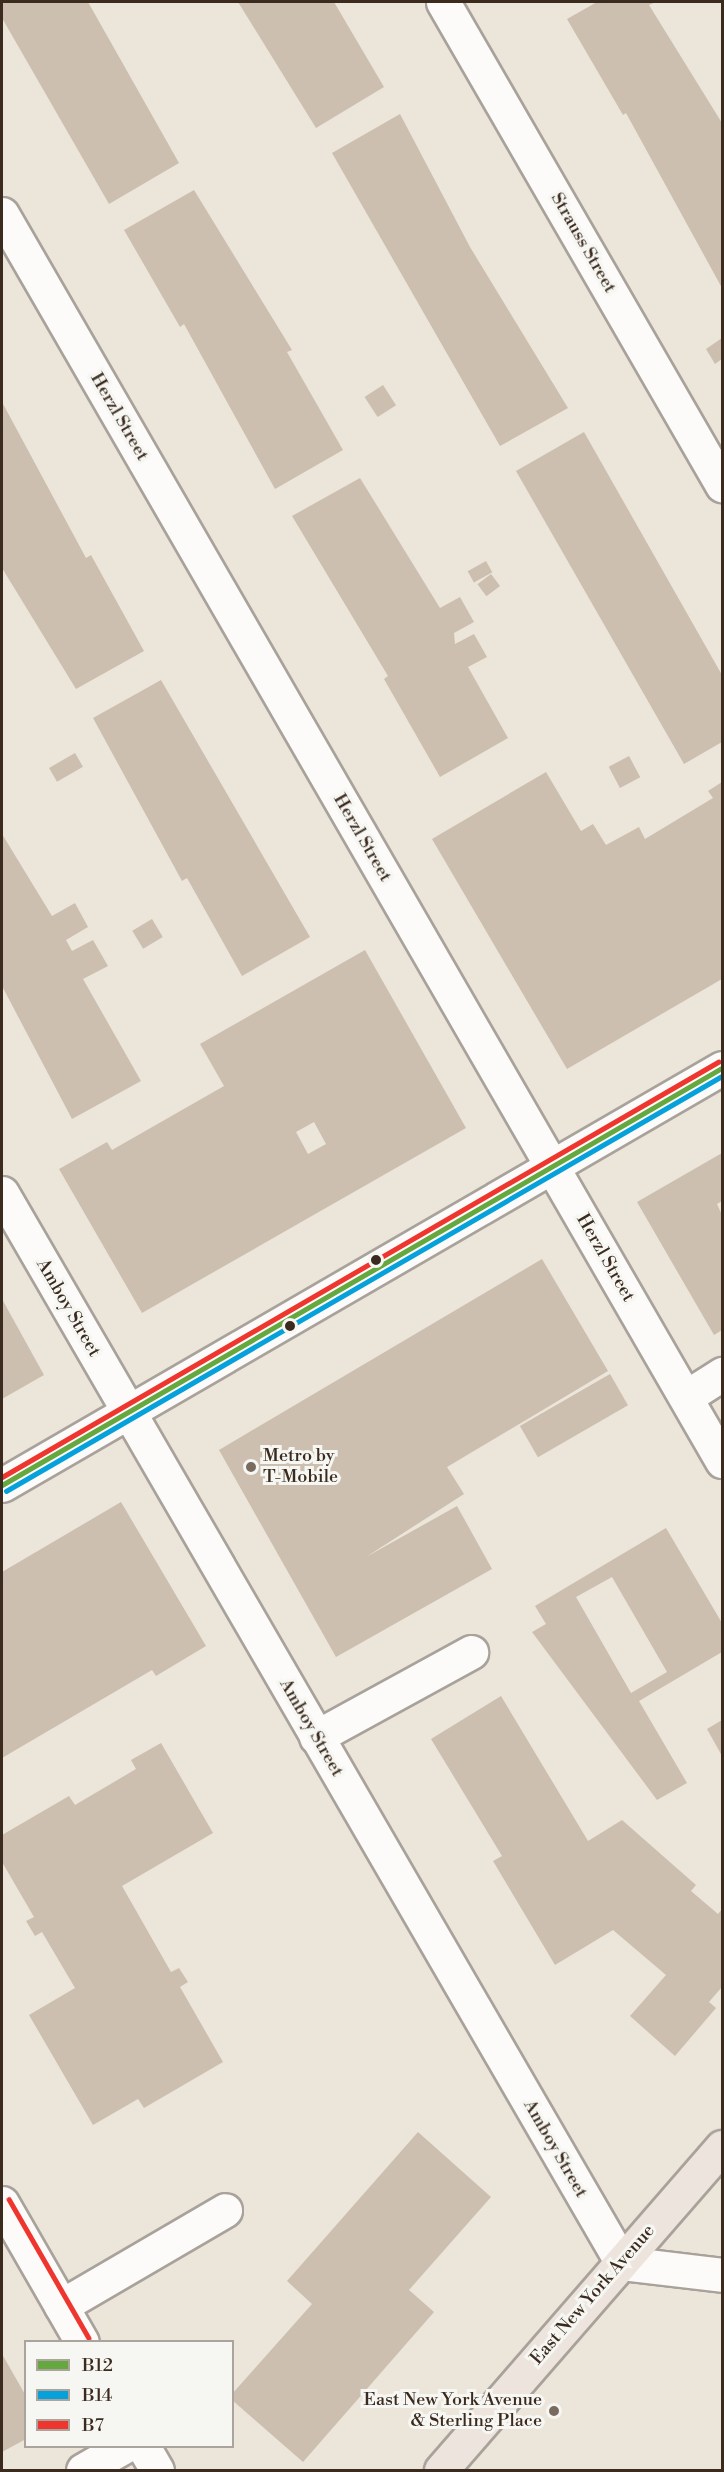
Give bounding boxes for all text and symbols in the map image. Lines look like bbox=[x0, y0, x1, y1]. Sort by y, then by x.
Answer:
street label: Strauss Street bbox=[546, 189, 620, 297]
street label: Herzl Street bbox=[85, 369, 153, 465]
street label: Herzl Street bbox=[328, 790, 396, 886]
street label: Herzl Street bbox=[571, 1210, 639, 1306]
unlabelled marker bbox=[370, 1254, 382, 1266]
street label: Amboy Street bbox=[31, 1255, 105, 1361]
unlabelled marker bbox=[284, 1320, 296, 1332]
place label: Metro by T-Mobile bbox=[263, 1446, 338, 1488]
marker: Metro by T-Mobile bbox=[244, 1460, 258, 1474]
street label: Amboy Street bbox=[274, 1675, 348, 1781]
street label: Amboy Street bbox=[518, 2096, 592, 2202]
street label: East New York Avenue bbox=[526, 2221, 660, 2369]
legend bbox=[24, 2340, 234, 2448]
text: B12 bbox=[82, 2354, 113, 2377]
text: B14 bbox=[82, 2384, 112, 2407]
place label: East New York Avenue & Sterling Place bbox=[363, 2390, 542, 2432]
marker: East New York Avenue & Sterling Place bbox=[547, 2404, 561, 2418]
text: B7 bbox=[82, 2414, 104, 2437]

